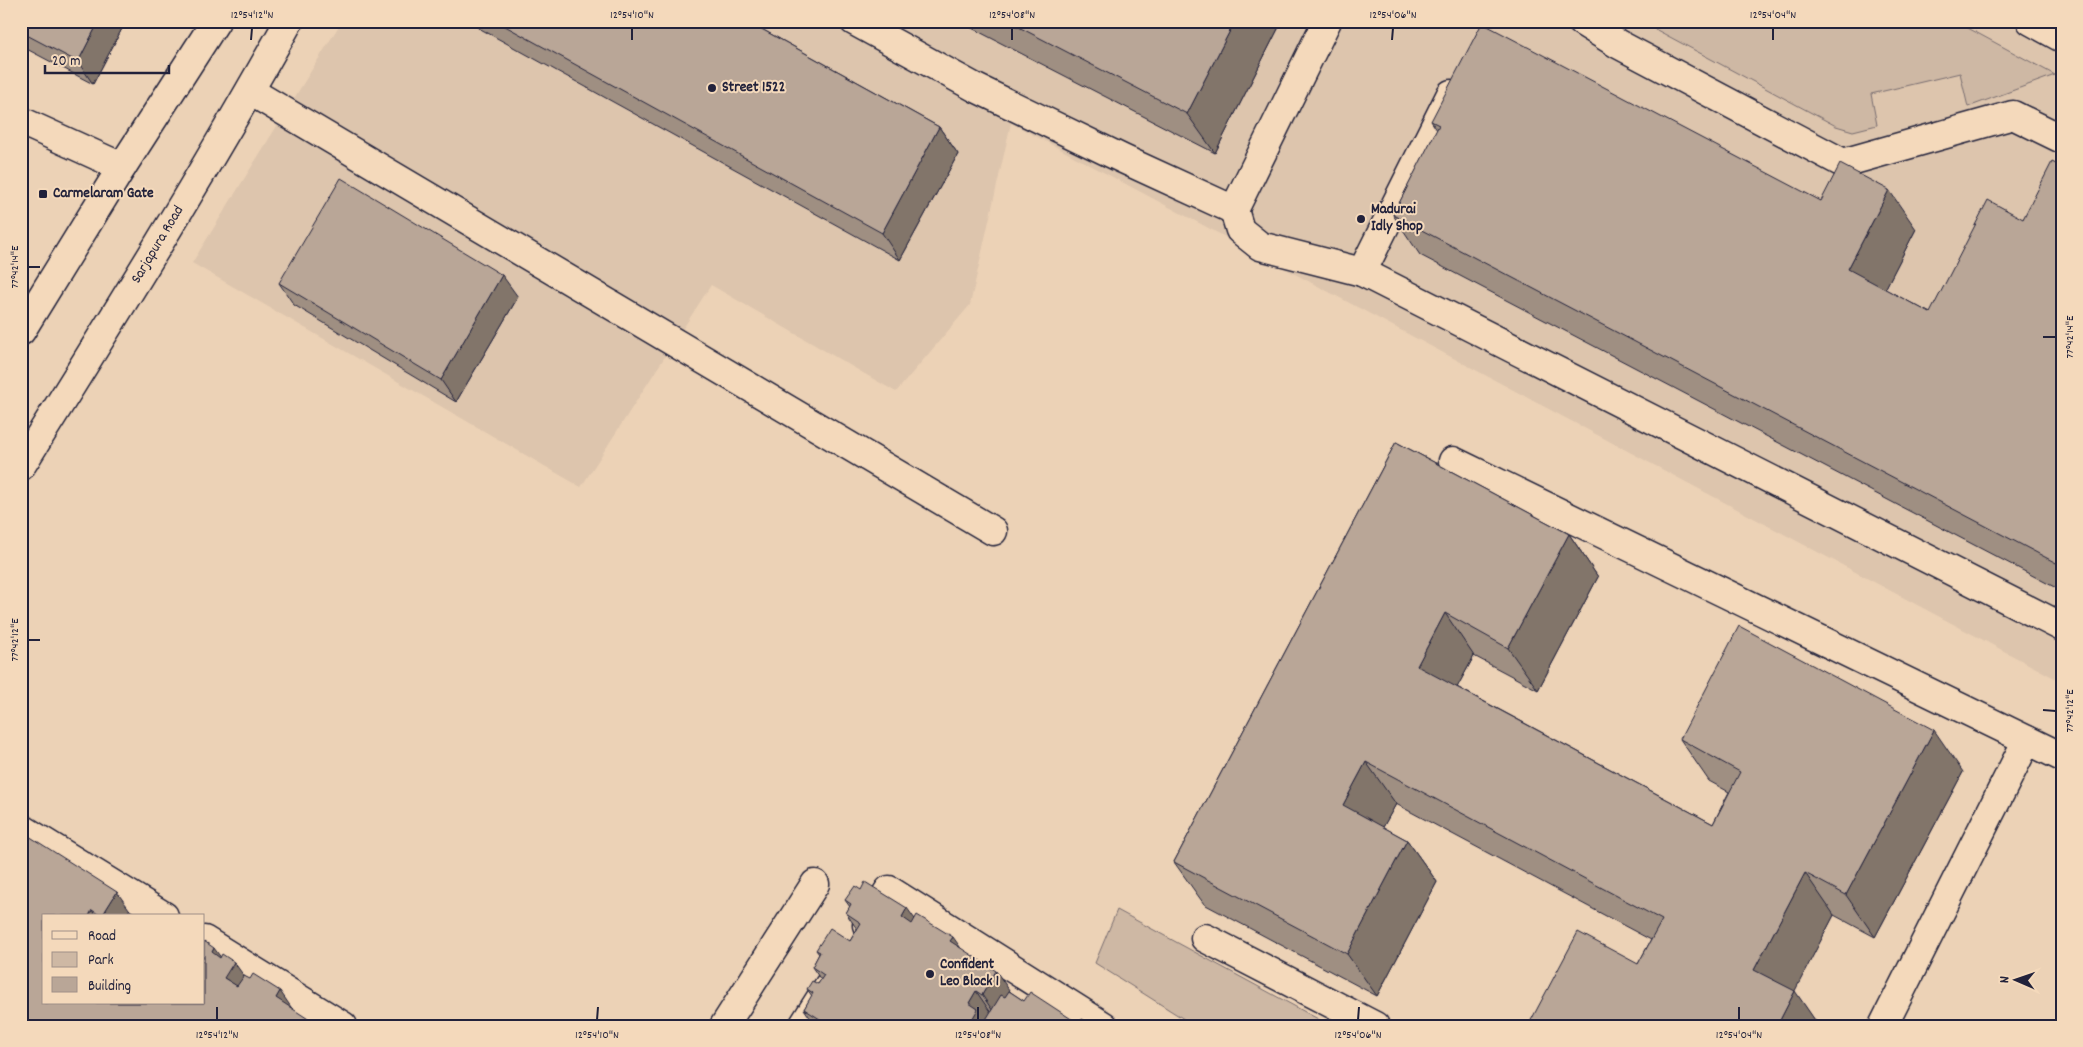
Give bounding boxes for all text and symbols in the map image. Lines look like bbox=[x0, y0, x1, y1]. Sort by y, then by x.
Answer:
text: 12°54'12"N bbox=[231, 7, 273, 24]
text: 12°54'10"N bbox=[610, 7, 654, 24]
text: 12°54'08"N bbox=[989, 7, 1035, 24]
text: 12°54'06"N bbox=[1369, 7, 1417, 24]
text: 12°54'04"N bbox=[1750, 7, 1796, 24]
scale bar bbox=[45, 42, 169, 74]
text: 20 m bbox=[52, 51, 80, 73]
place label: Street 1522 bbox=[722, 77, 785, 99]
marker: Street 1522 bbox=[706, 82, 718, 94]
place label: Carmelaram Gate bbox=[53, 183, 154, 205]
marker: Carmelaram Gate bbox=[37, 188, 49, 200]
place label: Madurai Idly Shop bbox=[1371, 199, 1423, 238]
street label: Sarjapura Road bbox=[126, 202, 190, 288]
marker: Madurai Idly Shop bbox=[1355, 213, 1367, 225]
text: 77°42'14"E bbox=[7, 245, 24, 288]
text: 77°42'14"E bbox=[2062, 315, 2079, 358]
text: 77°42'12"E bbox=[7, 618, 24, 662]
text: 77°42'12"E bbox=[2062, 689, 2079, 733]
legend bbox=[42, 914, 205, 1004]
text: Road bbox=[88, 926, 116, 948]
text: Park bbox=[88, 950, 114, 972]
place label: Confident Leo Block 1 bbox=[940, 954, 999, 993]
north arrow bbox=[1990, 954, 2040, 1004]
marker: Confident Leo Block 1 bbox=[924, 968, 936, 980]
text: Building bbox=[88, 976, 131, 998]
text: N bbox=[1995, 976, 2015, 983]
text: 12°54'12"N bbox=[196, 1027, 238, 1044]
text: 12°54'10"N bbox=[575, 1027, 619, 1044]
text: 12°54'08"N bbox=[955, 1027, 1001, 1044]
text: 12°54'06"N bbox=[1334, 1027, 1382, 1044]
text: 12°54'04"N bbox=[1716, 1027, 1762, 1044]

